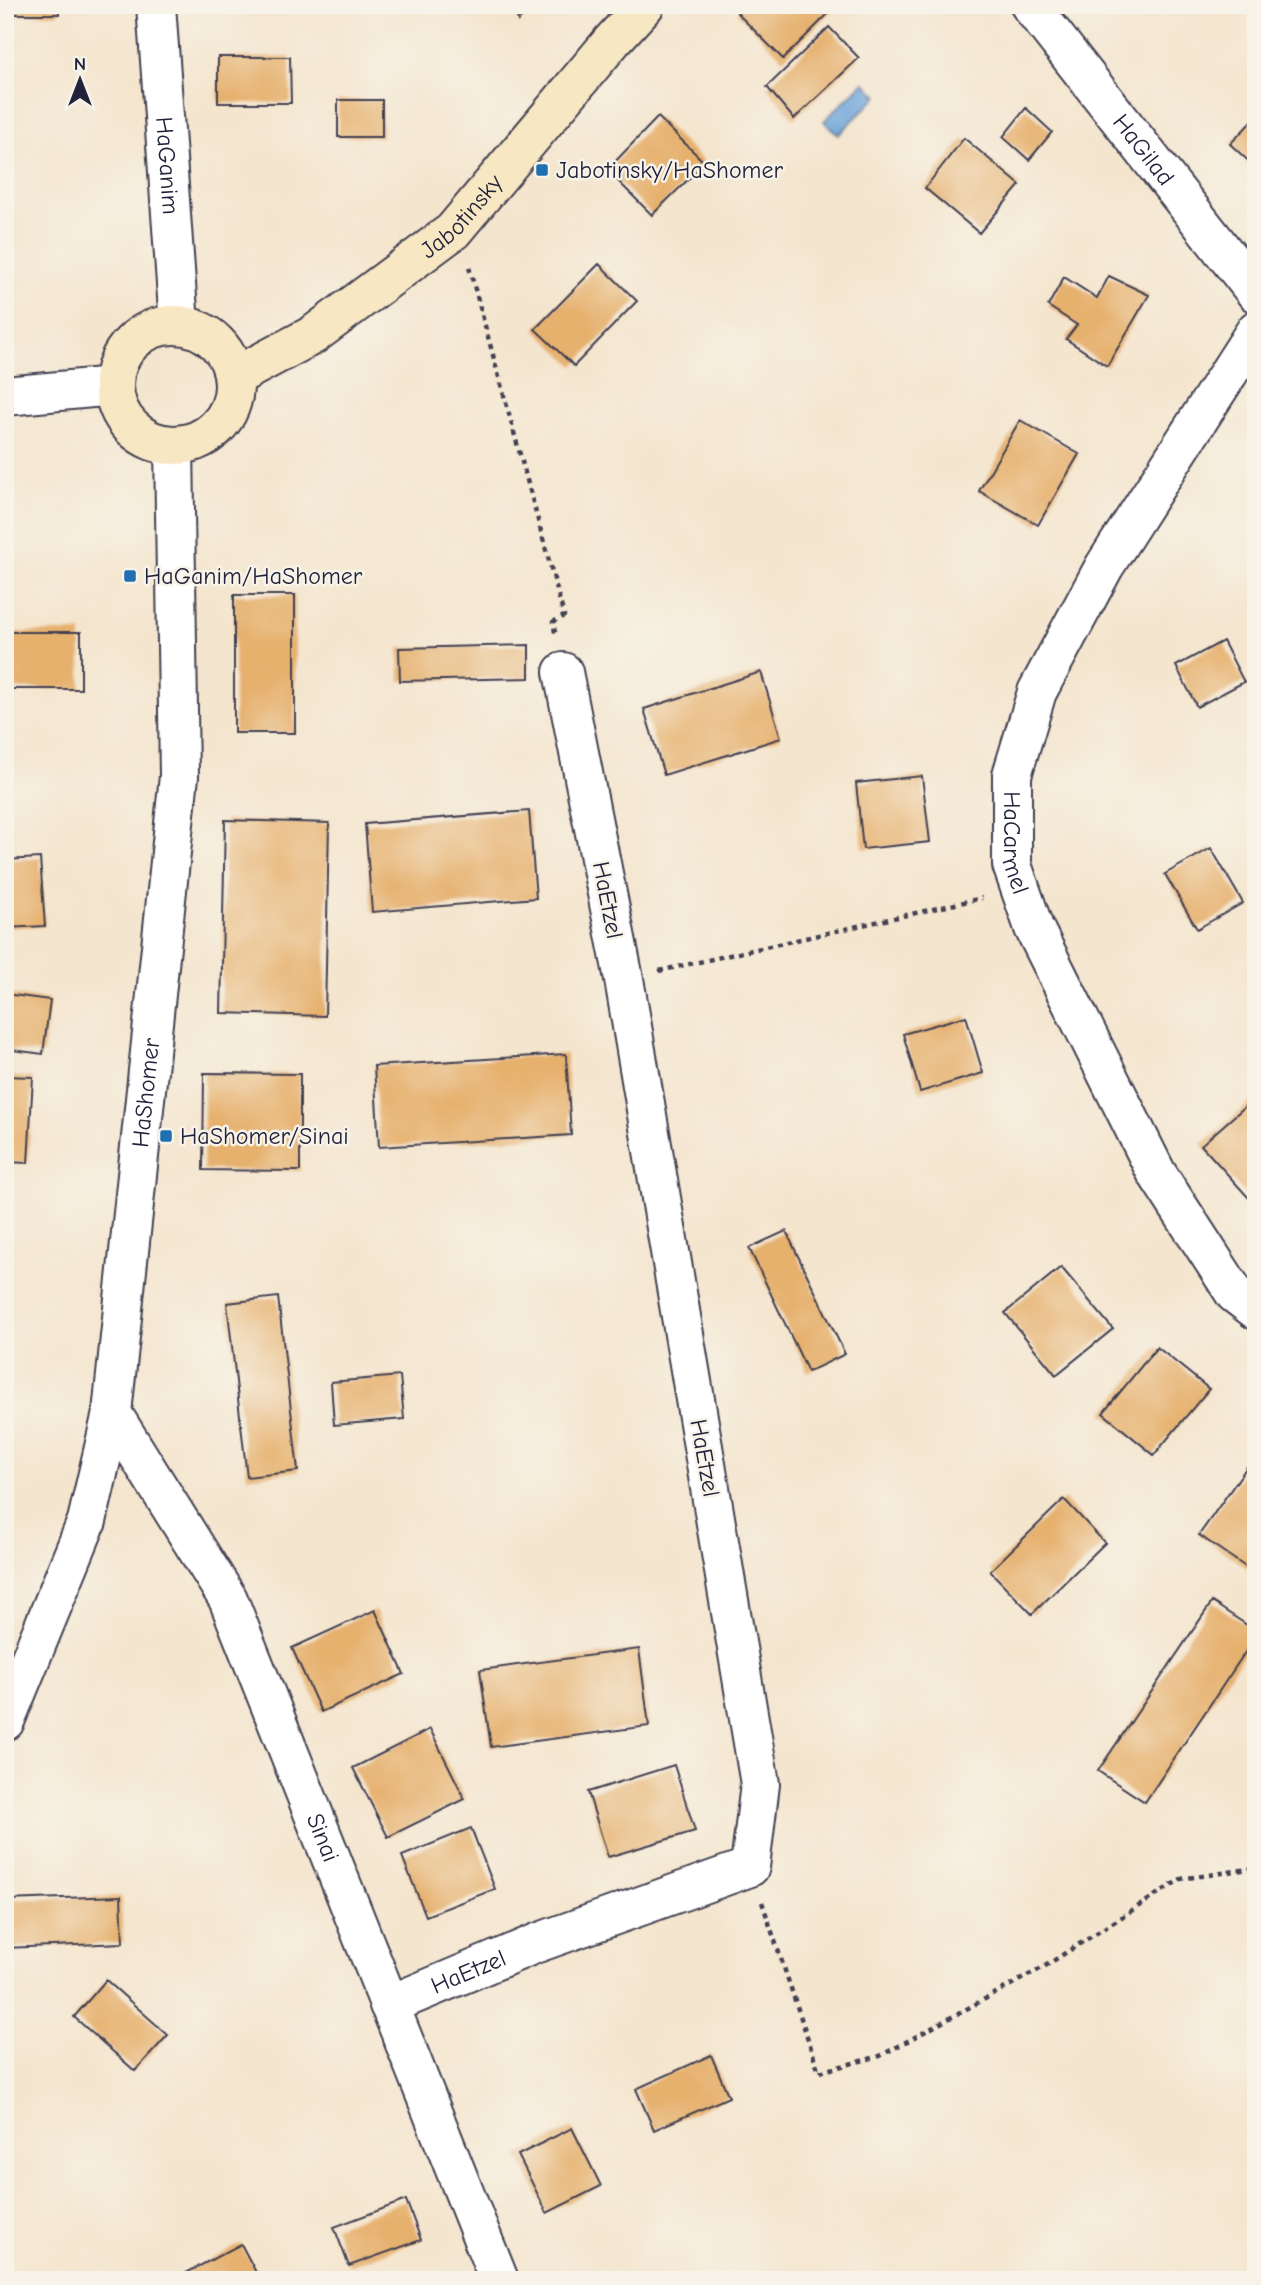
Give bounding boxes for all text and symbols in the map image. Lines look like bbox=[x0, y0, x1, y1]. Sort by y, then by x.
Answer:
north arrow bbox=[46, 46, 116, 116]
text: N bbox=[74, 53, 86, 75]
street label: HaGilad bbox=[1107, 109, 1180, 191]
street label: HaGanim bbox=[150, 116, 185, 215]
place label: Jabotinsky/HaShomer bbox=[556, 156, 783, 184]
marker: Jabotinsky/HaShomer bbox=[534, 162, 550, 178]
street label: Jabotinsky bbox=[415, 169, 508, 264]
place label: HaGanim/HaShomer bbox=[144, 562, 363, 590]
marker: HaGanim/HaShomer bbox=[122, 568, 138, 584]
street label: HaCarmel bbox=[996, 791, 1035, 898]
street label: HaEtzel bbox=[587, 859, 629, 941]
street label: HaShomer bbox=[126, 1036, 165, 1149]
place label: HaShomer/Sinai bbox=[180, 1122, 349, 1150]
marker: HaShomer/Sinai bbox=[158, 1128, 174, 1144]
street label: HaEtzel bbox=[684, 1417, 726, 1499]
street label: Sinai bbox=[301, 1809, 345, 1866]
street label: HaEtzel bbox=[427, 1944, 510, 2000]

